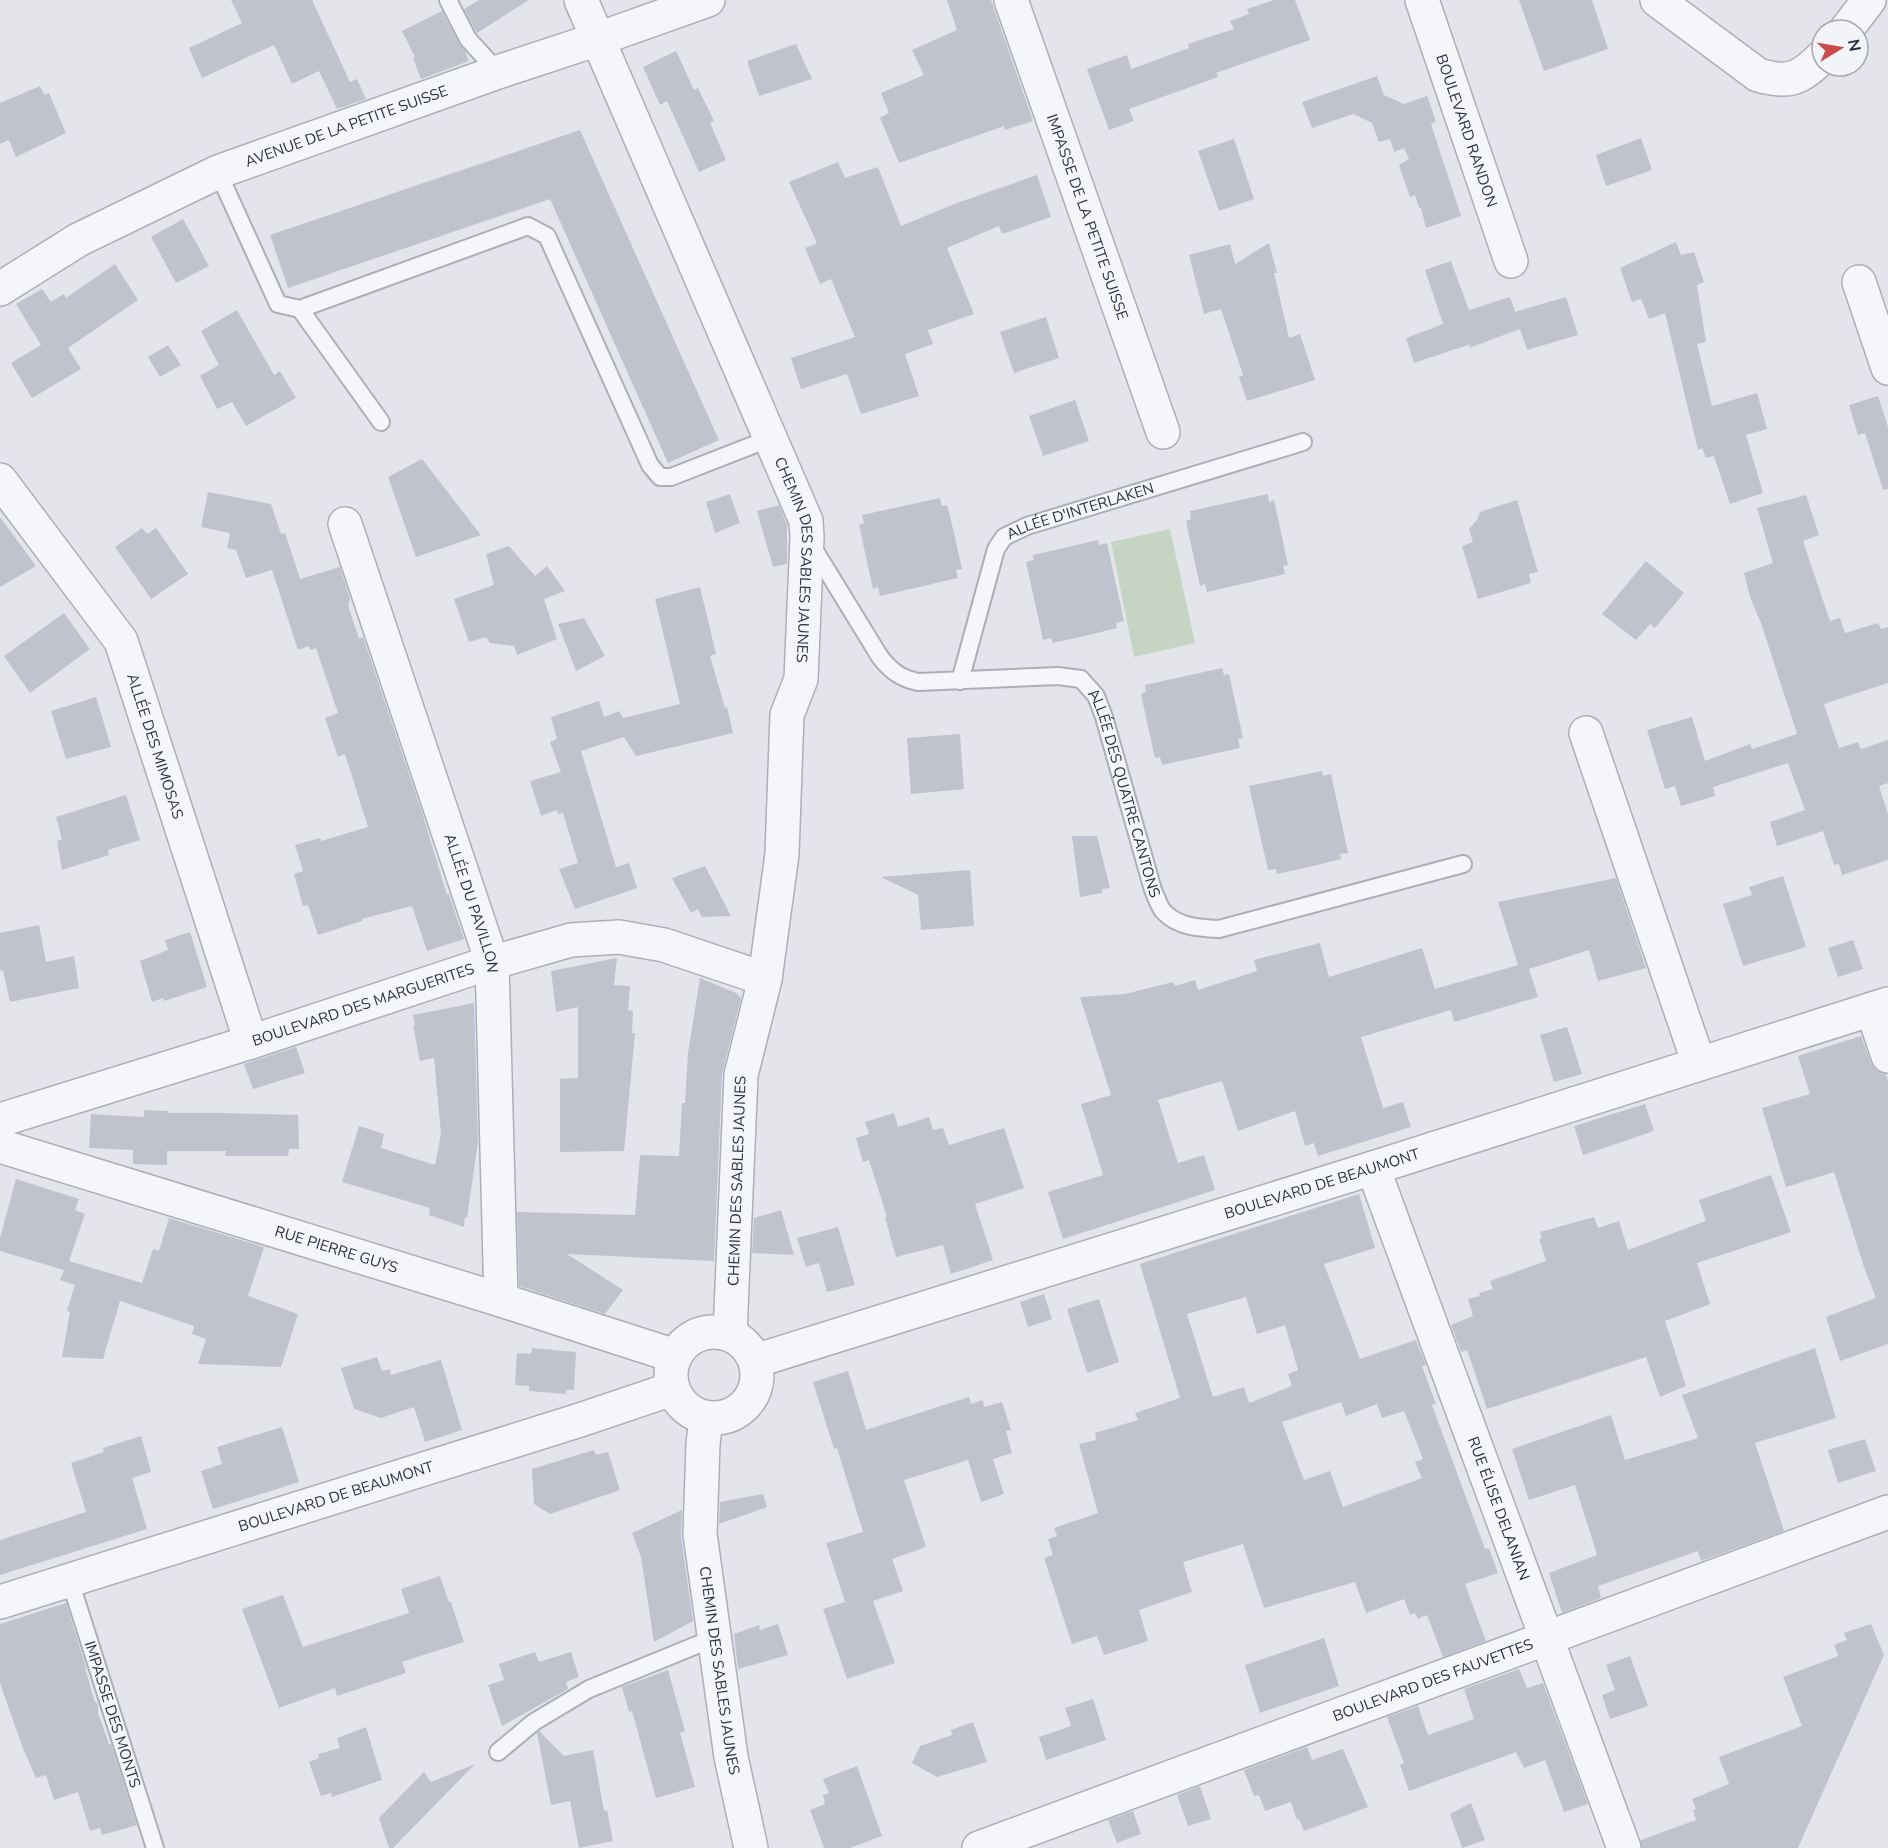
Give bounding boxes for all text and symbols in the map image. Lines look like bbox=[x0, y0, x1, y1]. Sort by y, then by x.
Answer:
north arrow bbox=[1810, 18, 1870, 78]
text: N bbox=[1842, 37, 1866, 53]
street label: BOULEVARD RANDON bbox=[1431, 51, 1502, 210]
street label: AVENUE DE LA PETITE SUISSE bbox=[242, 81, 450, 172]
street label: IMPASSE DE LA PETITE SUISSE bbox=[1042, 111, 1133, 323]
street label: CHEMIN DES SABLES JAUNES bbox=[770, 454, 817, 663]
street label: ALLÉE D'INTERLAKEN bbox=[1003, 478, 1156, 544]
street label: ALLÉE DES MIMOSAS bbox=[122, 671, 188, 821]
street label: ALLÉE DES QUATRE CANTONS bbox=[1084, 684, 1165, 901]
street label: ALLÉE DU PAVILLON bbox=[440, 831, 502, 973]
street label: BOULEVARD DES MARGUERITES bbox=[250, 959, 477, 1051]
street label: CHEMIN DES SABLES JAUNES bbox=[723, 1076, 751, 1286]
street label: BOULEVARD DE BEAUMONT bbox=[1222, 1144, 1422, 1224]
street label: RUE PIERRE GUYS bbox=[272, 1221, 401, 1278]
street label: RUE ÉLISE DELANIAN bbox=[1463, 1434, 1534, 1583]
street label: BOULEVARD DE BEAUMONT bbox=[236, 1457, 436, 1537]
street label: CHEMIN DES SABLES JAUNES bbox=[695, 1565, 745, 1777]
street label: BOULEVARD DES FAUVETTES bbox=[1330, 1634, 1536, 1726]
street label: IMPASSE DES MONTS bbox=[80, 1638, 145, 1790]

